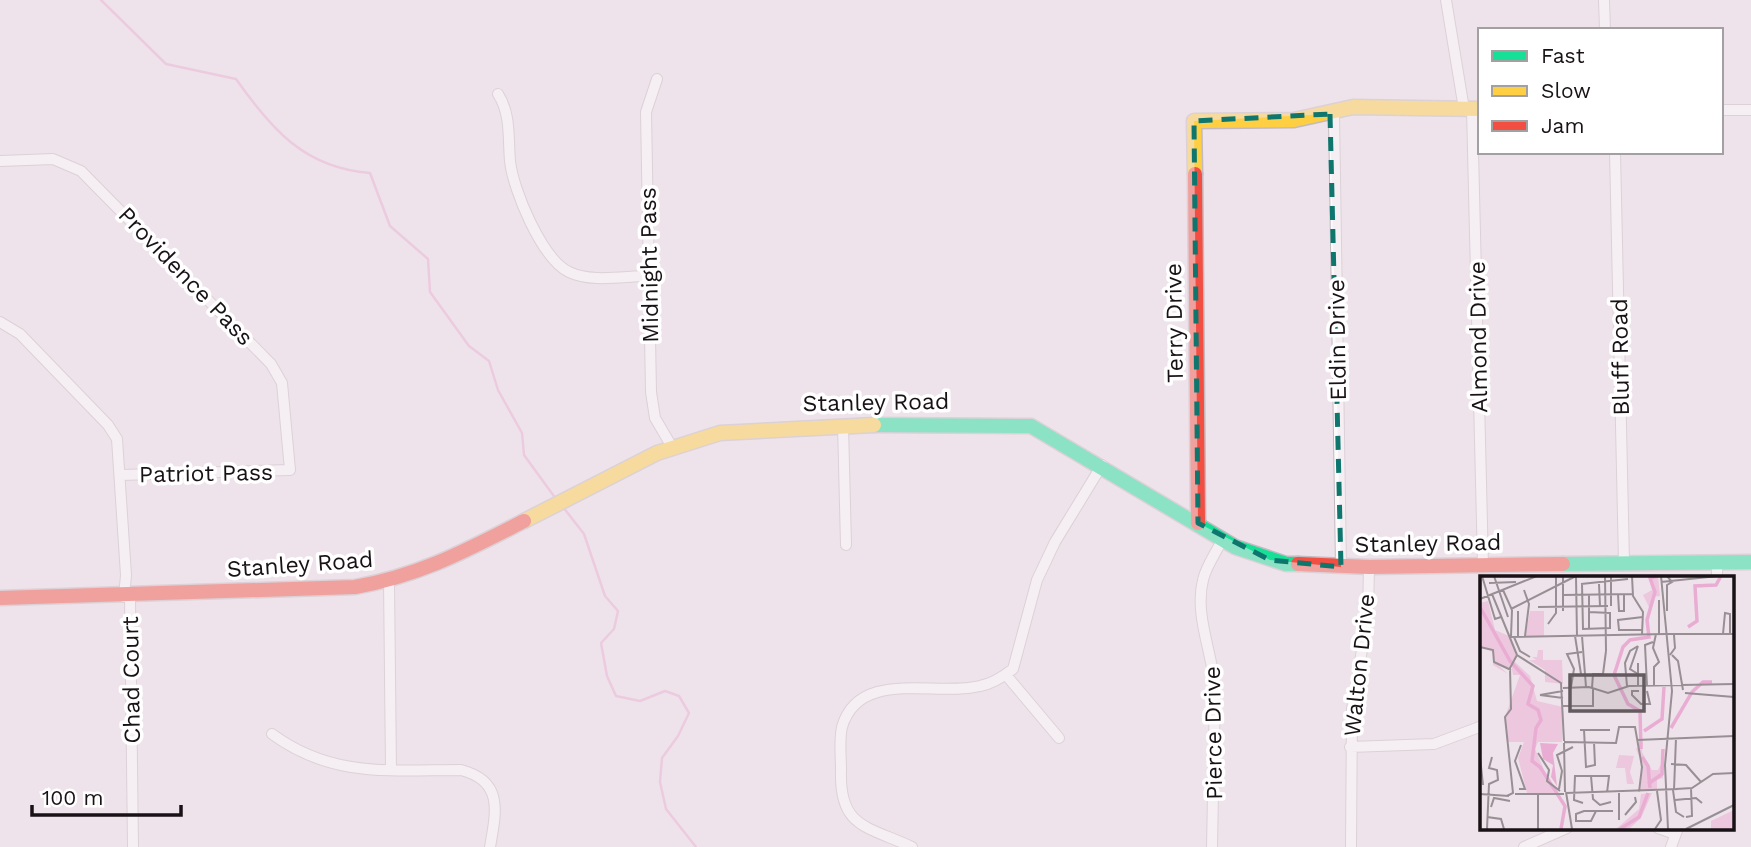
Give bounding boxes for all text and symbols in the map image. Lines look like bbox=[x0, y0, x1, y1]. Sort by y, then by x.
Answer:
legend bbox=[1478, 28, 1723, 154]
text: Fast bbox=[1541, 43, 1585, 68]
text: Slow bbox=[1541, 78, 1591, 103]
text: Jam bbox=[1541, 113, 1584, 138]
street label: Midnight Pass bbox=[635, 187, 664, 343]
street label: Providence Pass bbox=[113, 201, 259, 351]
street label: Almond Drive bbox=[1464, 261, 1493, 413]
street label: Terry Drive bbox=[1160, 263, 1189, 383]
street label: Eldin Drive bbox=[1323, 279, 1352, 401]
street label: Bluff Road bbox=[1606, 298, 1635, 416]
street label: Stanley Road bbox=[802, 388, 950, 417]
street label: Patriot Pass bbox=[139, 459, 273, 488]
street label: Stanley Road bbox=[1354, 529, 1502, 558]
street label: Stanley Road bbox=[226, 546, 374, 583]
inset map bbox=[1480, 576, 1734, 830]
street label: Walton Drive bbox=[1339, 592, 1380, 738]
street label: Chad Court bbox=[117, 616, 146, 744]
street label: Pierce Drive bbox=[1199, 666, 1228, 800]
scale bar bbox=[32, 774, 180, 818]
text: 100 m bbox=[42, 785, 104, 810]

